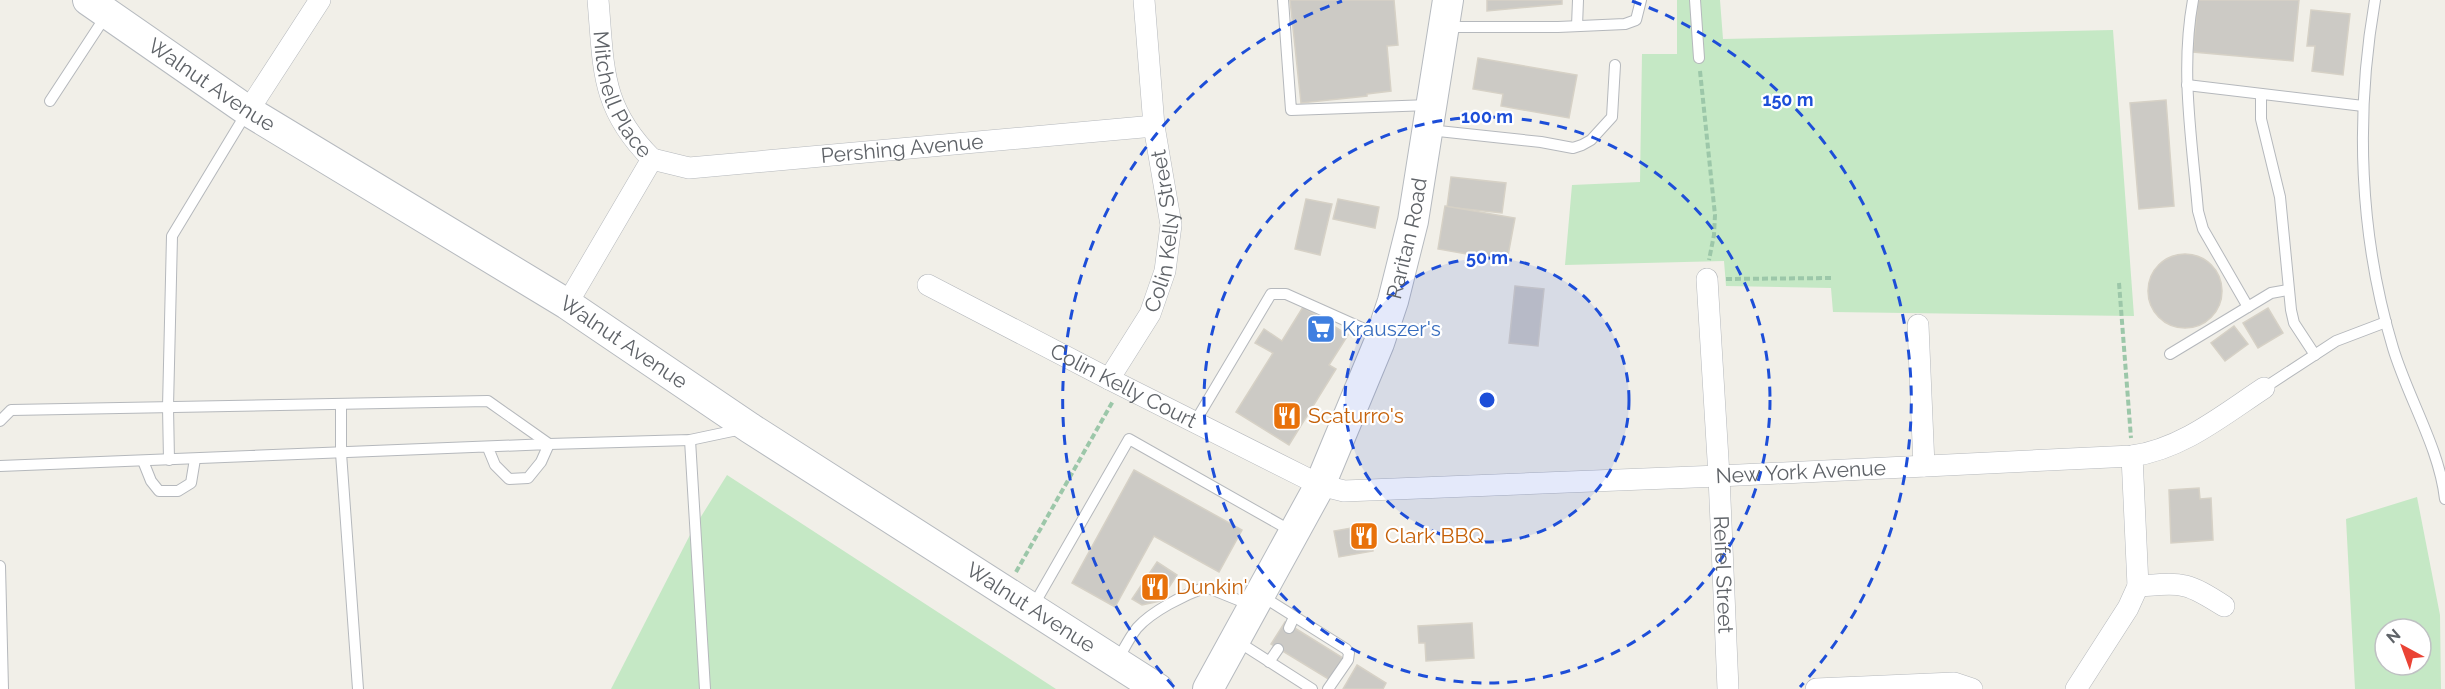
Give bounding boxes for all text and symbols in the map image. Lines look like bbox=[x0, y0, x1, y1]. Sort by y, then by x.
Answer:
street label: Mitchell Place bbox=[588, 30, 657, 163]
street label: Walnut Avenue bbox=[143, 33, 280, 136]
text: 150 m bbox=[1763, 89, 1814, 110]
text: 100 m bbox=[1461, 106, 1513, 127]
street label: Pershing Avenue bbox=[820, 128, 984, 168]
street label: Colin Kelly Street bbox=[1139, 148, 1183, 316]
street label: Raritan Road bbox=[1381, 176, 1432, 301]
text: 50 m bbox=[1466, 247, 1508, 268]
street label: Walnut Avenue bbox=[556, 290, 692, 394]
supermarket icon: Krauszer's bbox=[1305, 313, 1337, 345]
place label: Krauszer's bbox=[1342, 316, 1441, 341]
street label: Colin Kelly Court bbox=[1046, 338, 1201, 433]
centre of rings bbox=[1477, 390, 1497, 410]
restaurant icon: Scaturro's bbox=[1271, 400, 1303, 432]
place label: Scaturro's bbox=[1308, 403, 1404, 428]
street label: New York Avenue bbox=[1715, 455, 1886, 488]
street label: Reifel Street bbox=[1709, 515, 1739, 634]
restaurant icon: Clark BBQ bbox=[1348, 520, 1380, 552]
place label: Clark BBQ bbox=[1385, 523, 1484, 548]
street label: Walnut Avenue bbox=[962, 557, 1100, 658]
restaurant icon: Dunkin' bbox=[1139, 571, 1171, 603]
place label: Dunkin' bbox=[1176, 574, 1248, 599]
north arrow bbox=[2373, 617, 2433, 677]
text: N bbox=[2383, 625, 2404, 647]

